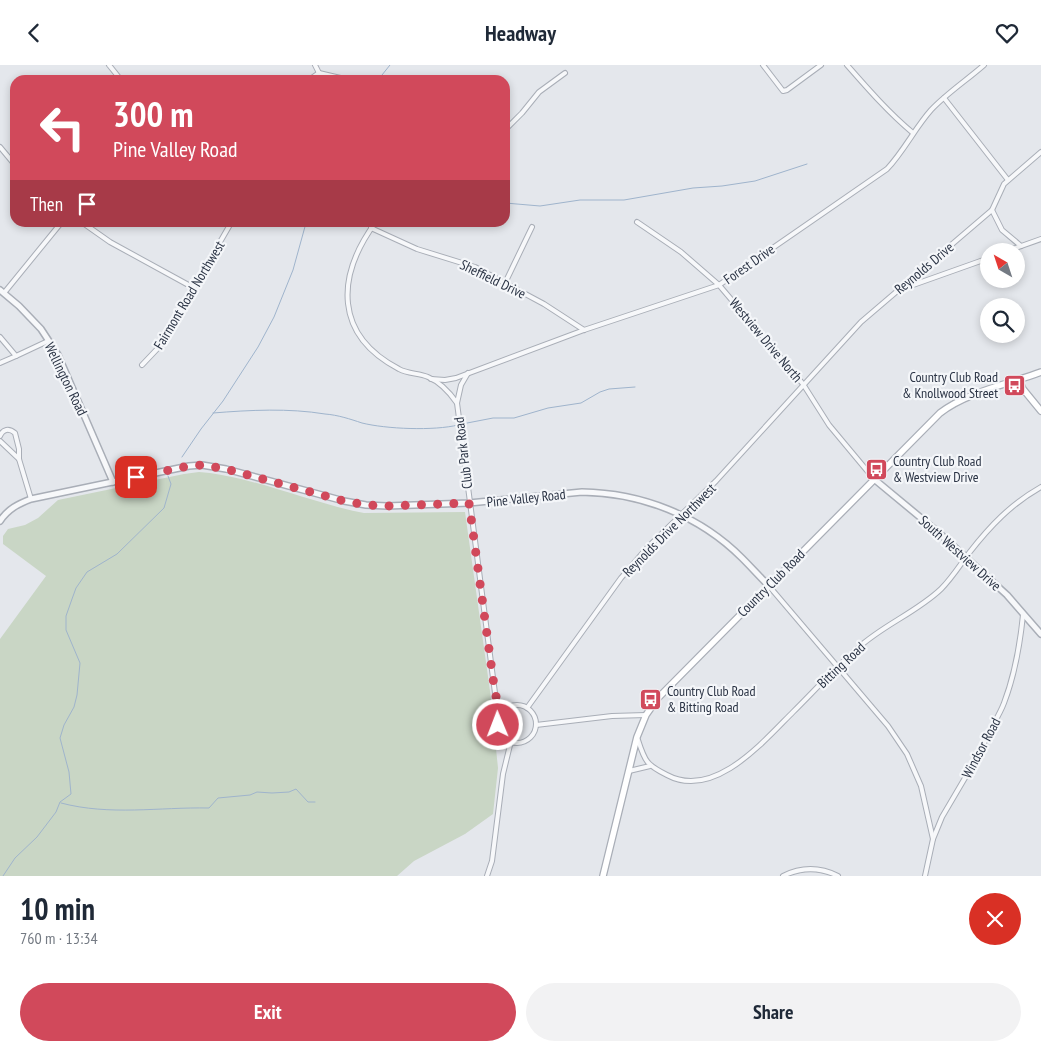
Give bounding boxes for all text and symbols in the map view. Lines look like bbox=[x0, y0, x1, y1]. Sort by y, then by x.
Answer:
icon: back bbox=[20, 19, 48, 47]
text: Headway bbox=[485, 19, 556, 47]
icon: heart bbox=[993, 19, 1021, 47]
text: 300 m bbox=[113, 91, 194, 137]
icon: left bbox=[30, 95, 95, 160]
text: Pine Valley Road bbox=[113, 135, 237, 163]
icon: arrive bbox=[73, 190, 101, 218]
text: Then bbox=[30, 192, 63, 216]
street label: Fairmont Road Northwest bbox=[149, 237, 229, 353]
street label: Reynolds Drive bbox=[891, 238, 957, 298]
street label: Forest Drive bbox=[720, 240, 778, 288]
north arrow bbox=[980, 243, 1025, 287]
map controls bbox=[980, 243, 1025, 343]
street label: Sheffield Drive bbox=[457, 255, 529, 303]
street label: Westview Drive North bbox=[726, 294, 806, 386]
button: search bbox=[980, 298, 1025, 343]
street label: Wellington Road bbox=[41, 339, 91, 419]
place label: Country Club Road & Knollwood Street bbox=[902, 368, 998, 402]
bus stop icon: Country Club Road & Knollwood Street bbox=[1002, 373, 1026, 397]
street label: Club Park Road bbox=[450, 416, 476, 490]
place label: Country Club Road & Westview Drive bbox=[893, 452, 981, 486]
pin bbox=[115, 456, 157, 498]
bus stop icon: Country Club Road & Westview Drive bbox=[865, 457, 889, 481]
icon: arrive bbox=[122, 463, 150, 491]
street label: Reynolds Drive Northwest bbox=[618, 479, 720, 581]
street label: Pine Valley Road bbox=[486, 485, 566, 511]
street label: South Westview Drive bbox=[915, 511, 1005, 595]
street label: Country Club Road bbox=[733, 545, 809, 621]
street label: Bitting Road bbox=[813, 638, 869, 692]
place label: Country Club Road & Bitting Road bbox=[667, 682, 755, 716]
bus stop icon: Country Club Road & Bitting Road bbox=[639, 687, 663, 711]
position arrow bbox=[471, 698, 523, 750]
street label: Windsor Road bbox=[958, 715, 1004, 781]
text: 10 min bbox=[20, 889, 95, 928]
button: close bbox=[969, 893, 1021, 945]
text: 760 m · 13:34 bbox=[20, 928, 98, 948]
button: Exit bbox=[20, 983, 516, 1041]
button: Share bbox=[526, 983, 1021, 1041]

